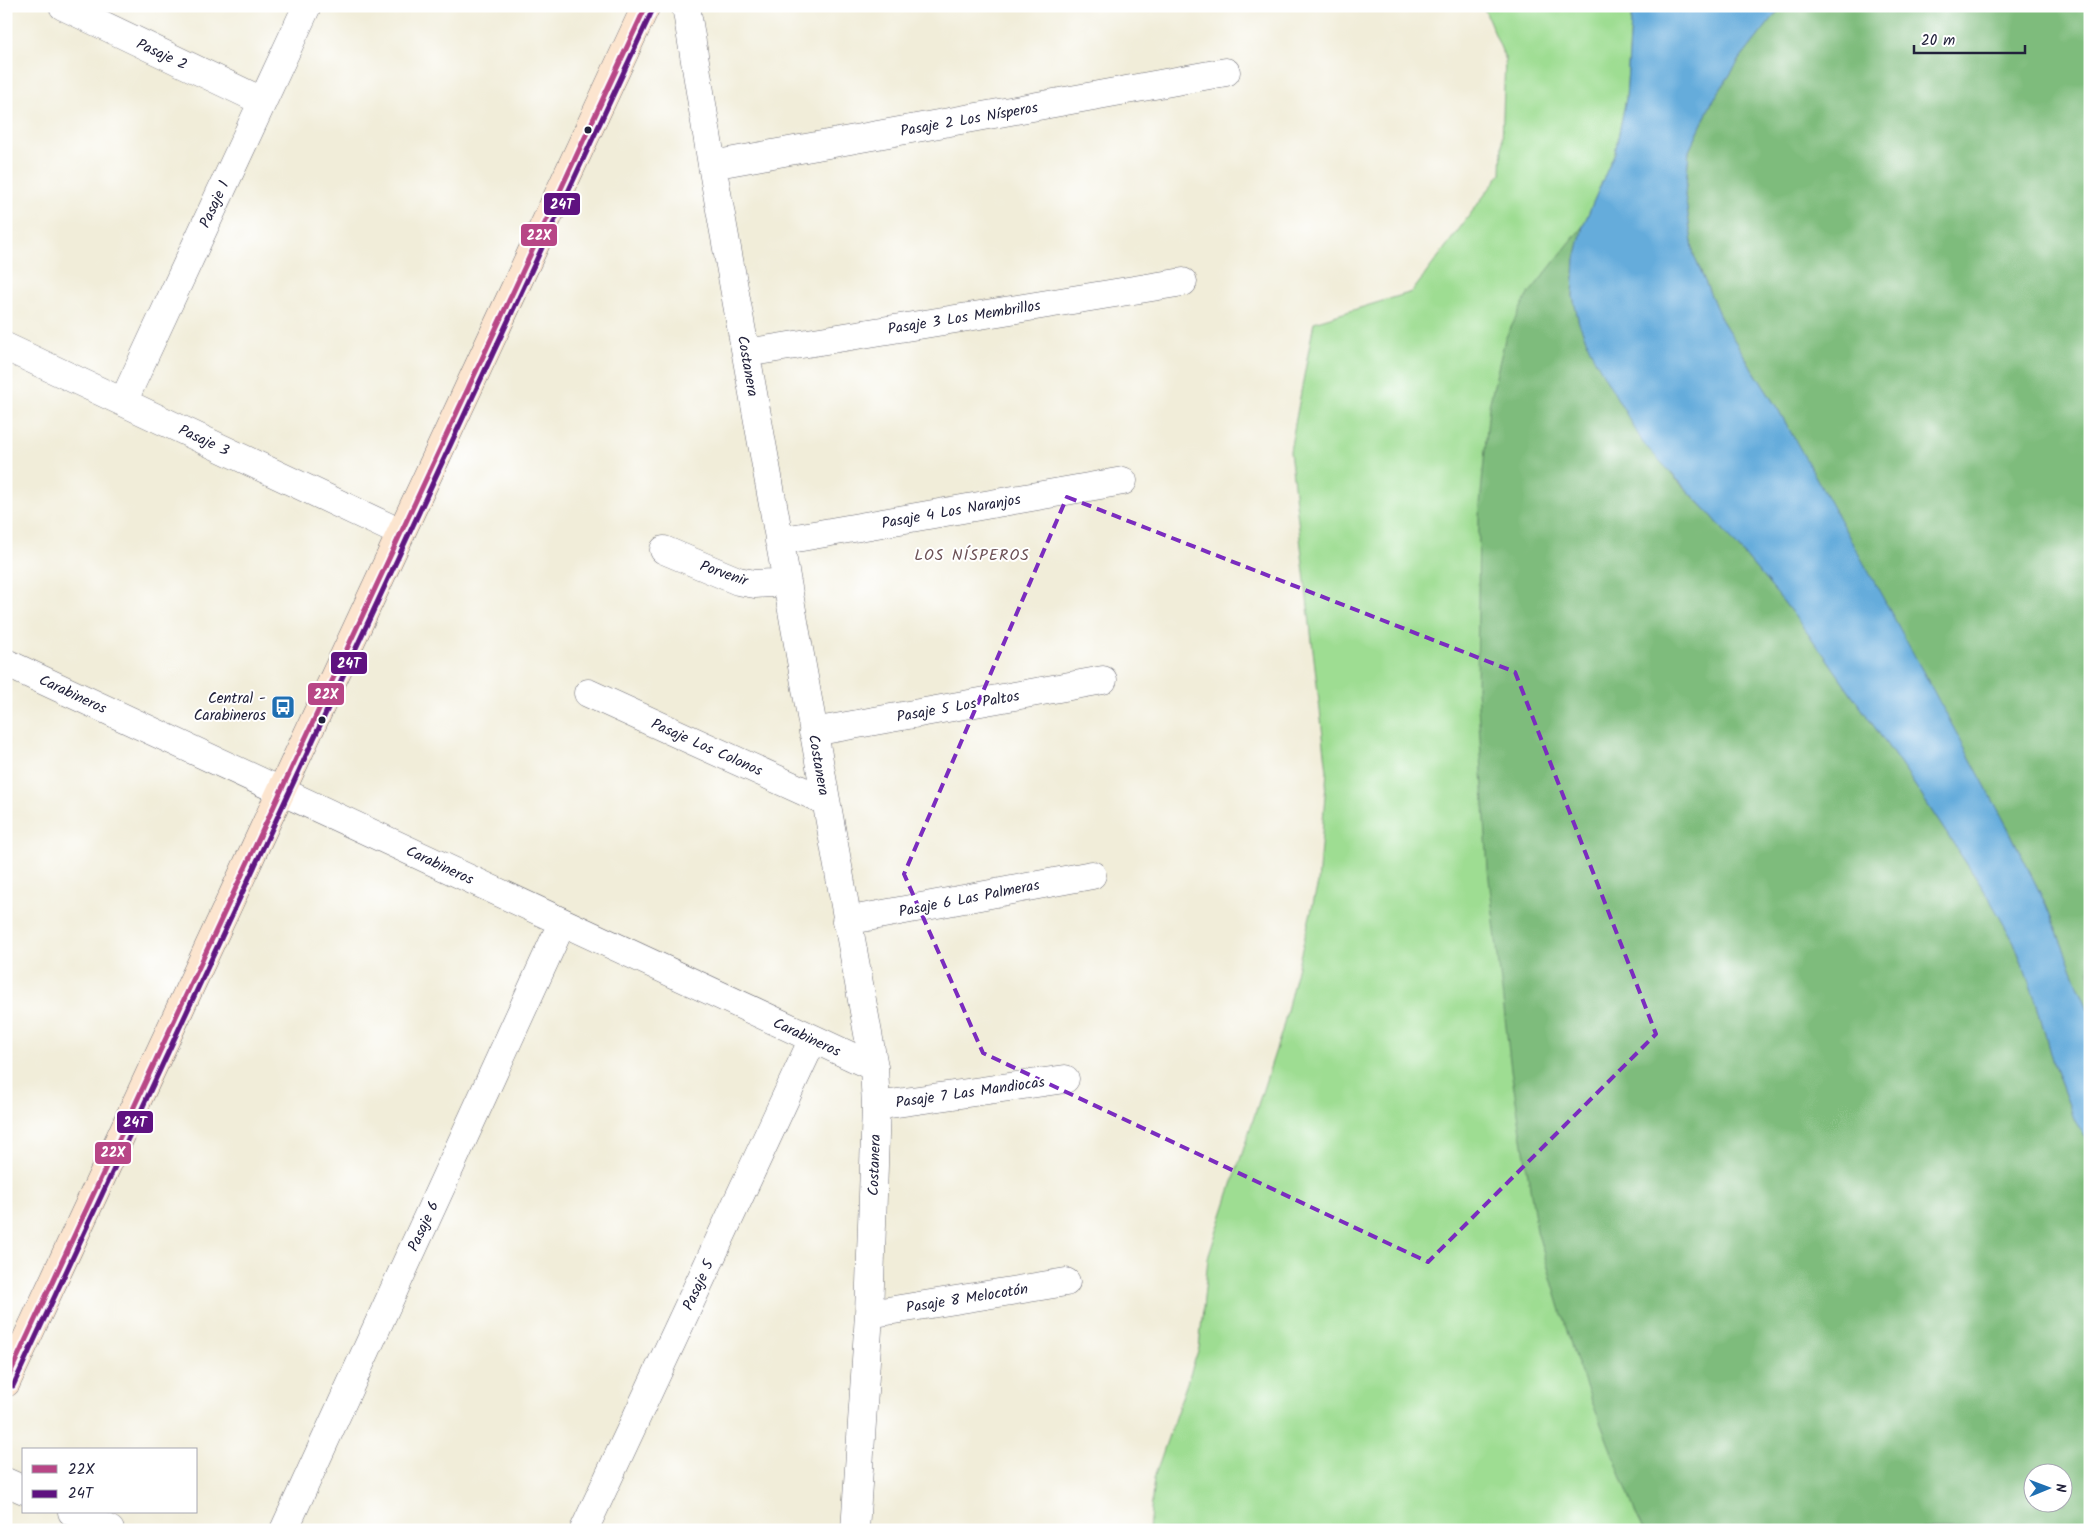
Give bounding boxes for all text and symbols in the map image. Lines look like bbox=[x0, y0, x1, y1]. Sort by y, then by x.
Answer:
scale bar bbox=[1914, 22, 2025, 54]
text: 20 m bbox=[1921, 29, 1955, 53]
street label: Pasaje 2 bbox=[132, 33, 191, 77]
street label: Pasaje 2 Los Nísperos bbox=[898, 96, 1041, 144]
unlabelled marker bbox=[583, 125, 593, 135]
street label: Pasaje 1 bbox=[193, 176, 236, 232]
line badge: 24T bbox=[543, 192, 581, 216]
text: 24T bbox=[550, 194, 575, 216]
line badge: 22X bbox=[520, 223, 558, 247]
text: 22X bbox=[527, 225, 552, 247]
street label: Pasaje 3 Los Membrillos bbox=[886, 294, 1043, 342]
street label: Costanera bbox=[730, 334, 764, 399]
street label: Pasaje 3 bbox=[174, 419, 233, 463]
street label: Pasaje 4 Los Naranjos bbox=[880, 488, 1023, 536]
district label: LOS NÍSPEROS bbox=[914, 543, 1030, 568]
street label: Porvenir bbox=[696, 555, 752, 594]
line badge: 24T bbox=[330, 651, 368, 675]
text: 24T bbox=[337, 653, 362, 675]
street label: Carabineros bbox=[35, 669, 111, 721]
line badge: 22X bbox=[307, 682, 345, 706]
text: 22X bbox=[314, 684, 339, 706]
street label: Pasaje 5 Los Paltos bbox=[895, 684, 1022, 730]
place label: Central - Carabineros bbox=[194, 687, 267, 728]
bus stop icon: Central - Carabineros bbox=[270, 694, 296, 720]
street label: Pasaje Los Colonos bbox=[647, 713, 767, 784]
unlabelled marker bbox=[317, 715, 327, 725]
street label: Costanera bbox=[801, 733, 835, 798]
street label: Carabineros bbox=[402, 840, 478, 892]
street label: Pasaje 6 Las Palmeras bbox=[897, 873, 1042, 924]
street label: Carabineros bbox=[769, 1012, 845, 1064]
street label: Pasaje 7 Las Mandiocas bbox=[894, 1071, 1047, 1115]
line badge: 24T bbox=[116, 1110, 154, 1134]
text: 24T bbox=[123, 1112, 148, 1134]
street label: Costanera bbox=[862, 1134, 888, 1196]
line badge: 22X bbox=[94, 1141, 132, 1165]
text: 22X bbox=[101, 1142, 126, 1164]
street label: Pasaje 6 bbox=[402, 1197, 446, 1256]
street label: Pasaje 5 bbox=[677, 1255, 721, 1315]
street label: Pasaje 8 Melocotón bbox=[904, 1277, 1030, 1320]
legend bbox=[22, 1448, 198, 1514]
text: 22X bbox=[68, 1458, 95, 1482]
north arrow bbox=[2024, 1464, 2074, 1514]
text: 24T bbox=[68, 1482, 95, 1506]
text: N bbox=[2049, 1483, 2071, 1493]

